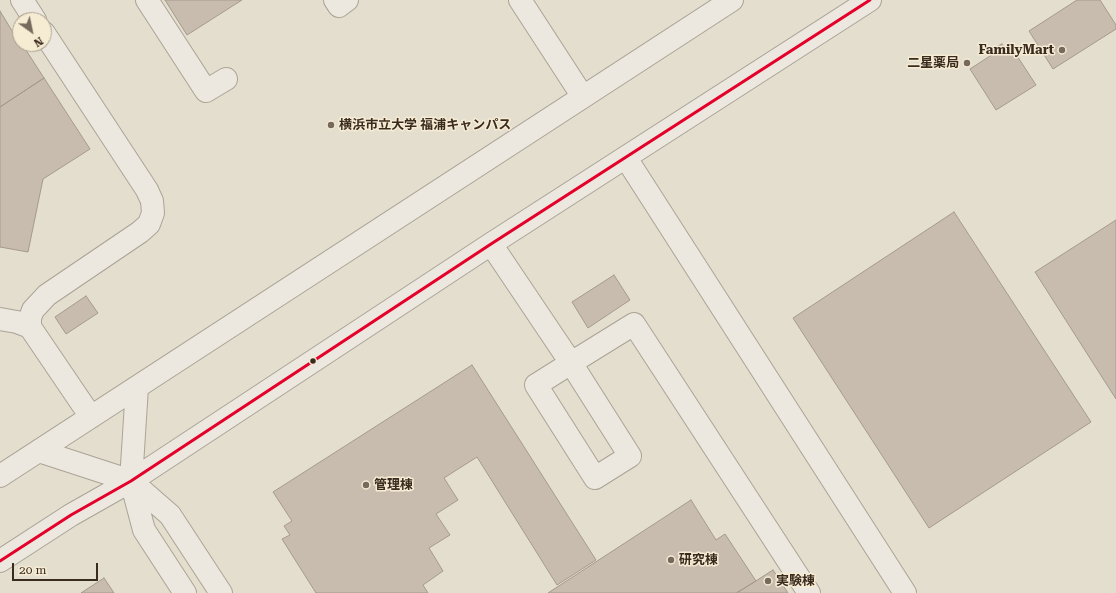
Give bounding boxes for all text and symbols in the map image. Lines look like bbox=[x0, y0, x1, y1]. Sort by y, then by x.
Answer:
north arrow bbox=[12, 12, 52, 52]
text: N bbox=[31, 34, 45, 49]
place label: FamilyMart bbox=[979, 42, 1054, 58]
marker: FamilyMart bbox=[1057, 45, 1067, 55]
place label: 二星薬局 bbox=[907, 55, 959, 71]
marker: 二星薬局 bbox=[962, 58, 972, 68]
place label: 横浜市立大学 福浦キャンパス bbox=[339, 117, 511, 133]
marker: 横浜市立大学 福浦キャンパス bbox=[326, 120, 336, 130]
unlabelled marker bbox=[308, 356, 318, 366]
place label: 管理棟 bbox=[374, 477, 413, 493]
marker: 管理棟 bbox=[361, 480, 371, 490]
place label: 研究棟 bbox=[679, 552, 718, 568]
scale bar bbox=[14, 555, 100, 581]
marker: 研究棟 bbox=[666, 555, 676, 565]
text: 20 m bbox=[19, 563, 46, 577]
place label: 実験棟 bbox=[776, 573, 815, 589]
marker: 実験棟 bbox=[763, 576, 773, 586]

